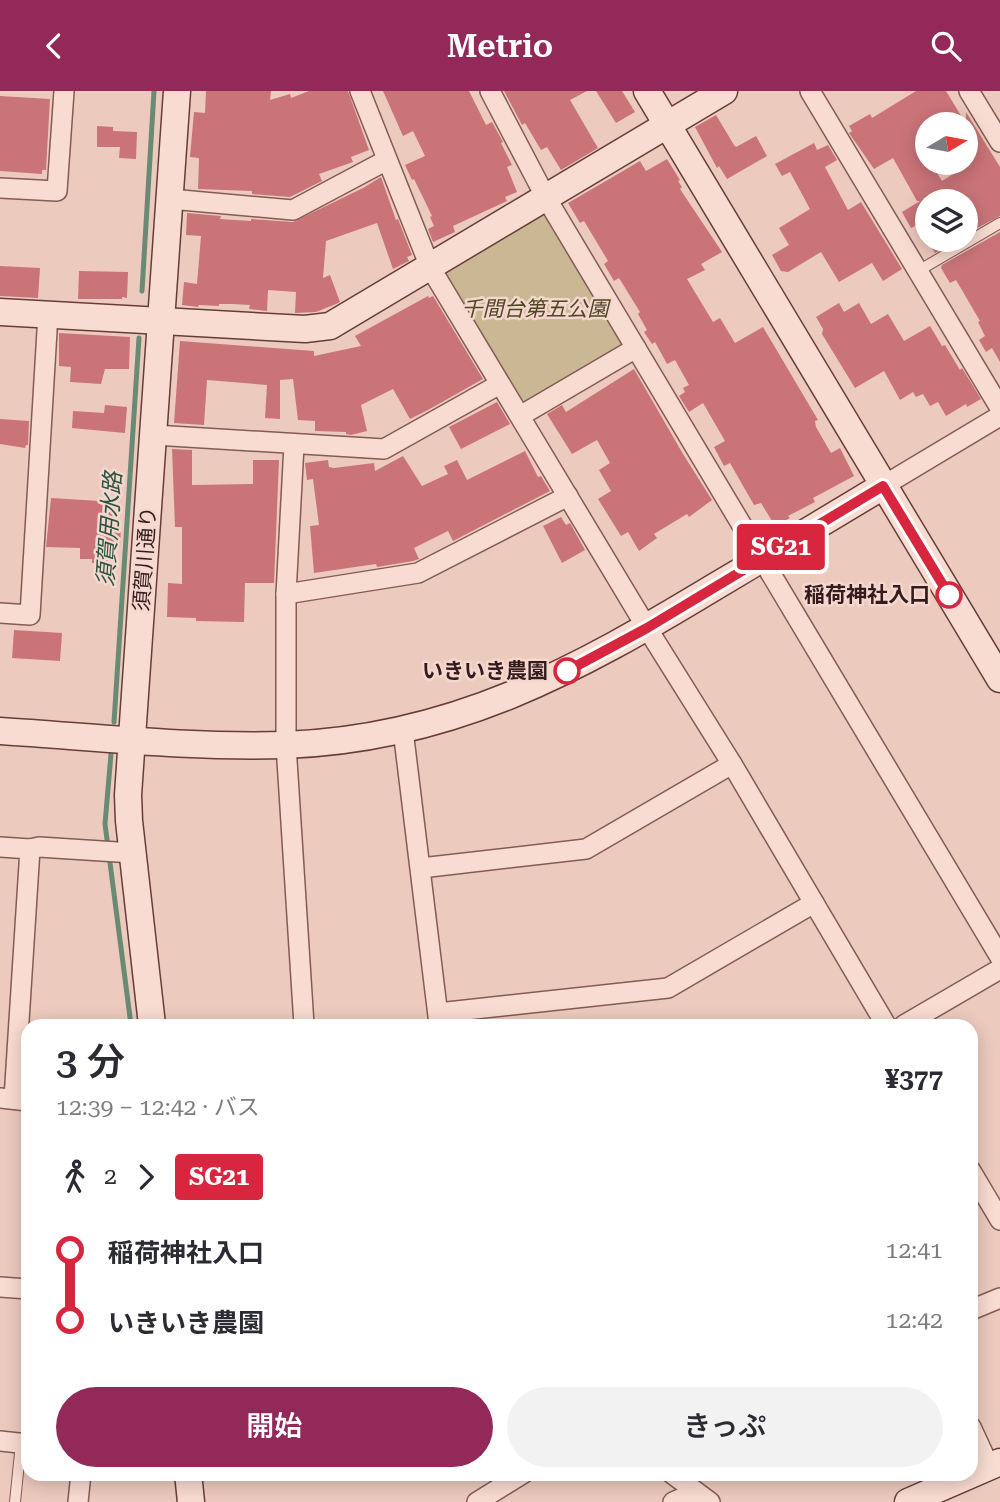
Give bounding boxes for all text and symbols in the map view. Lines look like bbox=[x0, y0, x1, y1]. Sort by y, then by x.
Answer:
icon: back bbox=[35, 27, 73, 65]
text: Metrio bbox=[447, 27, 553, 65]
icon: search bbox=[927, 27, 965, 65]
north arrow bbox=[915, 112, 978, 175]
map controls bbox=[915, 112, 978, 252]
button: layers bbox=[915, 189, 978, 252]
park label: 千間台第五公園 bbox=[462, 297, 611, 321]
water label: 須賀用水路 bbox=[92, 469, 127, 587]
street label: 須賀川通り bbox=[129, 506, 161, 612]
line badge: SG21 bbox=[732, 524, 830, 570]
text: SG21 bbox=[751, 533, 811, 561]
marker: 稲荷神社入口 bbox=[936, 582, 962, 608]
place label: 稲荷神社入口 bbox=[804, 583, 930, 607]
marker: いきいき農園 bbox=[554, 658, 580, 684]
place label: いきいき農園 bbox=[422, 659, 548, 683]
text: 3 分 bbox=[56, 1040, 125, 1084]
text: ¥377 bbox=[885, 1064, 943, 1094]
text: 12:39 – 12:42 · バス bbox=[56, 1094, 260, 1121]
icon: walk bbox=[56, 1158, 94, 1196]
icon: forward bbox=[127, 1158, 165, 1196]
text: 2 bbox=[104, 1163, 117, 1190]
text: SG21 bbox=[189, 1163, 249, 1191]
text: 12:41 bbox=[886, 1237, 943, 1264]
text: 稲荷神社入口 bbox=[108, 1238, 264, 1268]
text: 12:42 bbox=[886, 1307, 943, 1334]
text: いきいき農園 bbox=[108, 1308, 264, 1338]
button: 開始 bbox=[56, 1387, 493, 1467]
button: きっぷ bbox=[507, 1387, 943, 1467]

